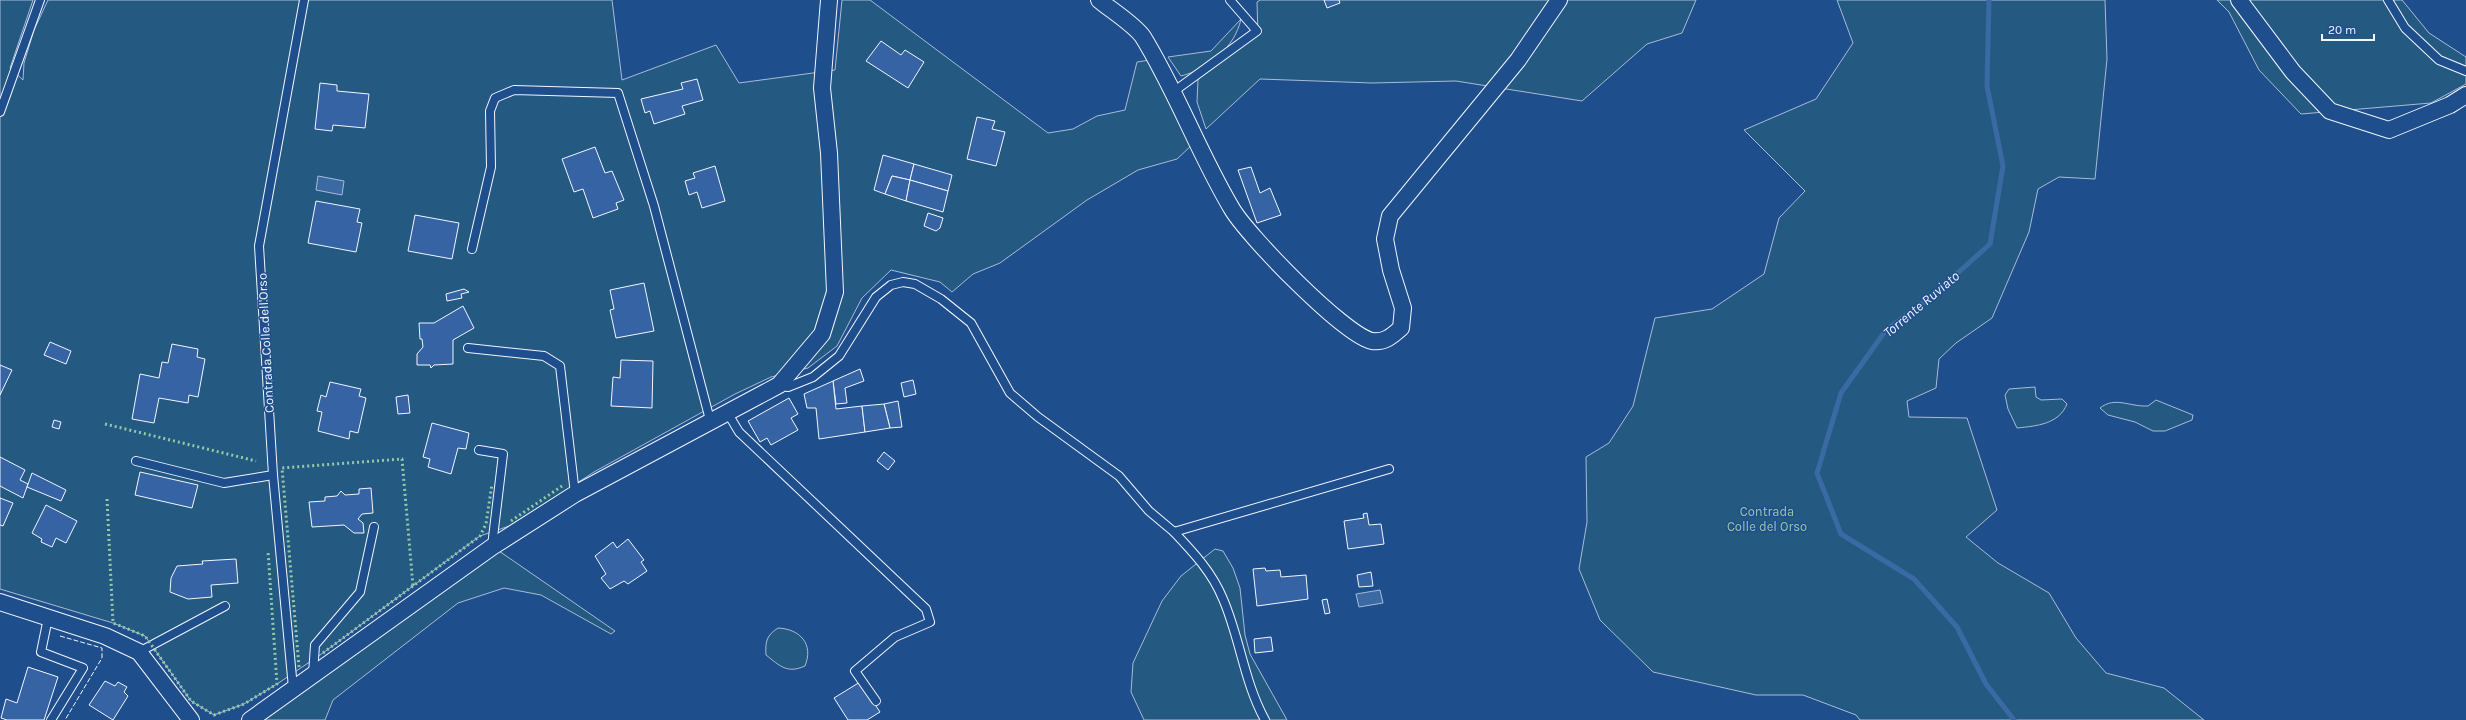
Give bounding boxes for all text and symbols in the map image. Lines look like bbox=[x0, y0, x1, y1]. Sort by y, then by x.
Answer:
scale bar bbox=[2322, 16, 2374, 42]
text: 20 m bbox=[2328, 23, 2356, 37]
water label: Torrente Ruviato bbox=[1880, 268, 1963, 341]
street label: Contrada Colle dell'Orso bbox=[254, 273, 277, 413]
park label: Contrada Colle del Orso bbox=[1727, 504, 1807, 534]

